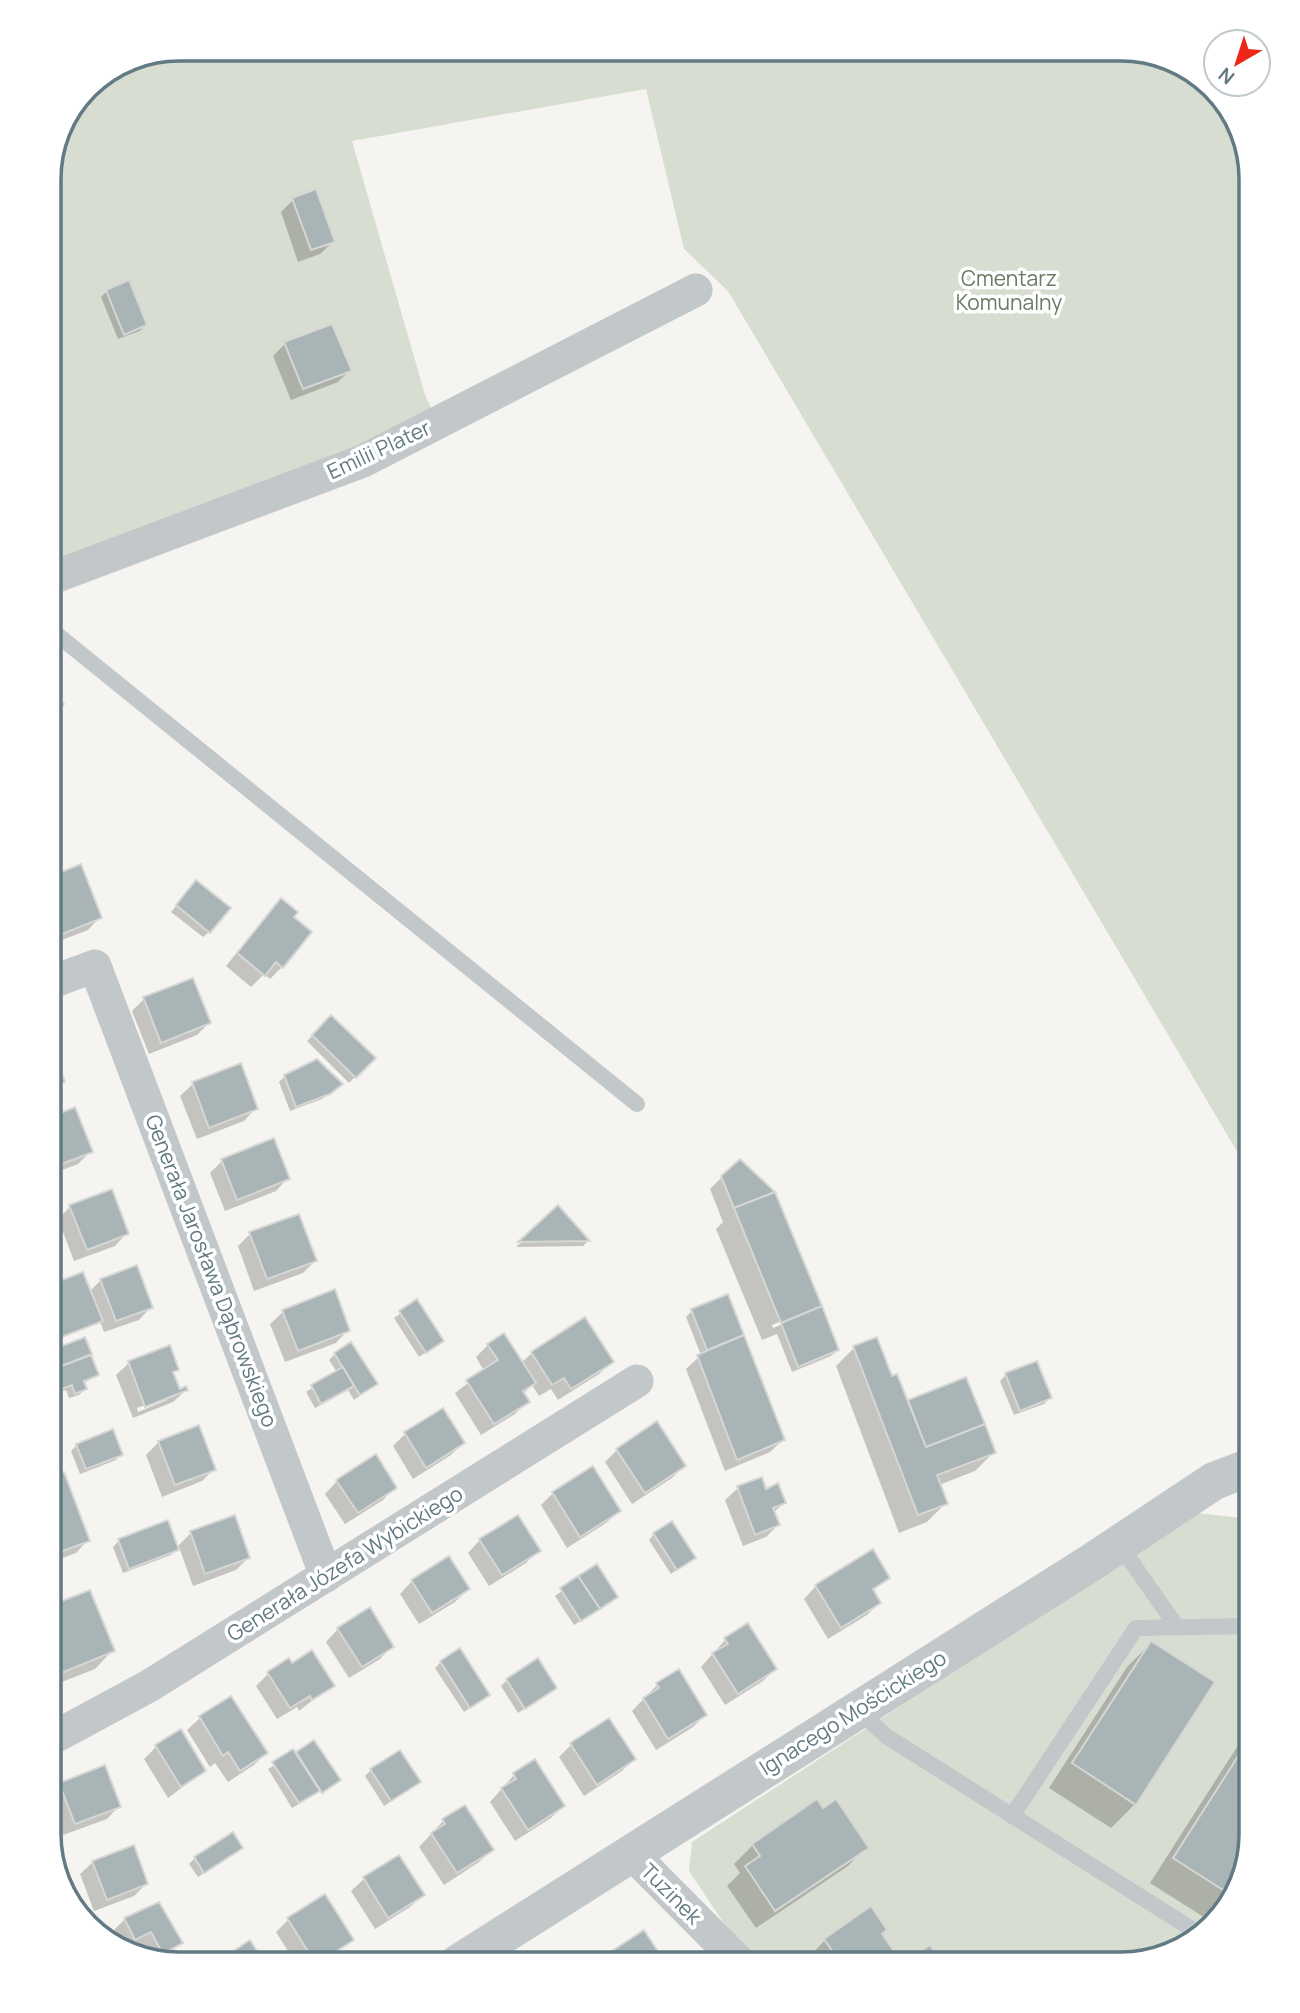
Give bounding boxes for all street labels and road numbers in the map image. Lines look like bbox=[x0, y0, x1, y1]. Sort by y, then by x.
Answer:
street label: Emilii Plater bbox=[323, 413, 435, 485]
street label: Generała Jarosława Dąbrowskiego bbox=[139, 1110, 285, 1431]
street label: Generała Józefa Wybickiego bbox=[221, 1479, 468, 1647]
street label: Ignacego Mościckiego bbox=[754, 1643, 951, 1781]
street label: Tuzinek bbox=[635, 1857, 709, 1930]

